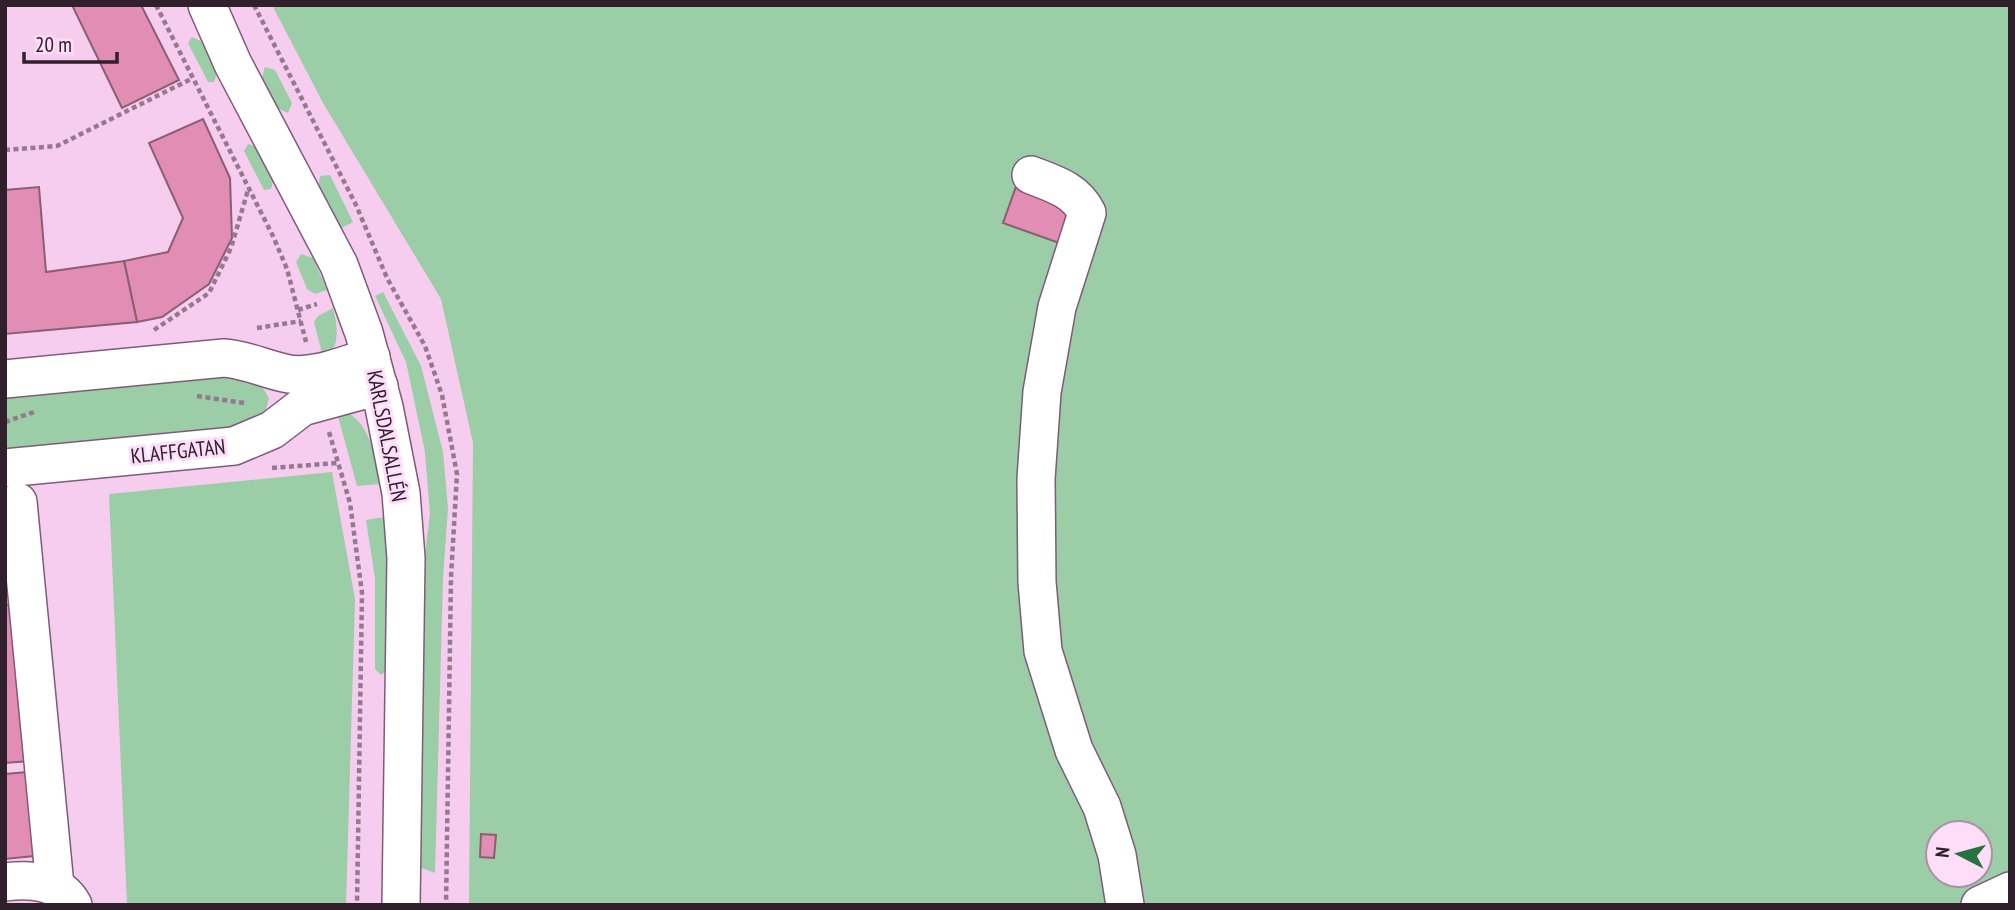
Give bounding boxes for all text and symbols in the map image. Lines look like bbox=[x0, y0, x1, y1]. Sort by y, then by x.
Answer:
scale bar bbox=[24, 21, 117, 65]
text: 20 m bbox=[35, 31, 72, 58]
street label: KARLSDALSALLÉN bbox=[361, 368, 413, 504]
street label: KLAFFGATAN bbox=[129, 433, 227, 469]
north arrow bbox=[1924, 819, 1994, 889]
text: N bbox=[1930, 846, 1955, 859]

